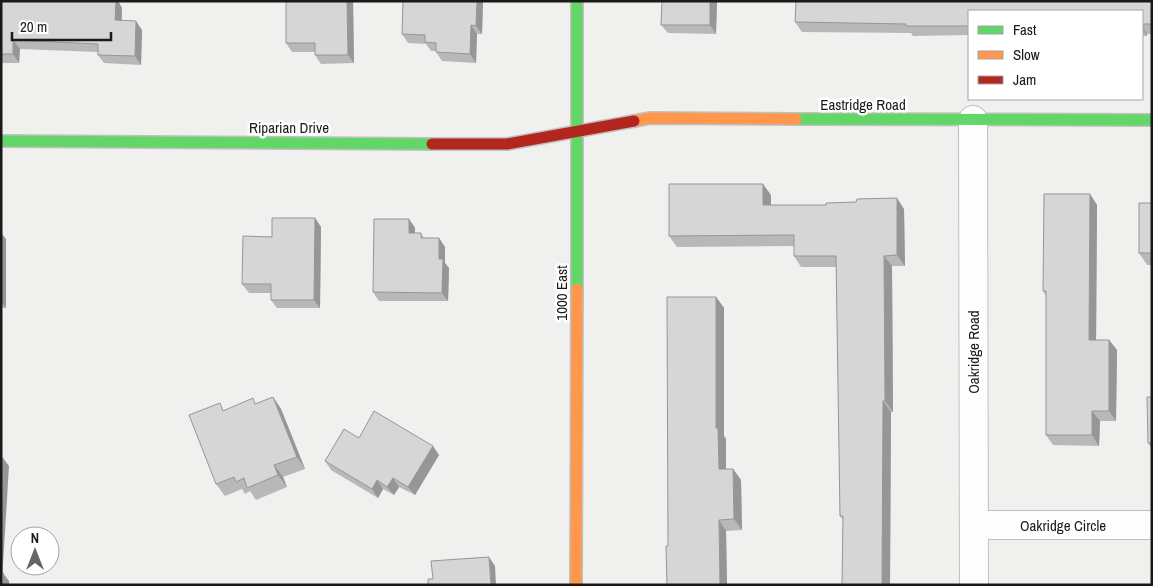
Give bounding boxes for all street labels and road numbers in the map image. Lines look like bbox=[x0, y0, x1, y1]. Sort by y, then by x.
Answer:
street label: Eastridge Road bbox=[820, 94, 906, 115]
street label: Riparian Drive bbox=[249, 117, 329, 138]
street label: 1000 East bbox=[551, 265, 572, 321]
street label: Oakridge Road bbox=[963, 310, 984, 394]
street label: Oakridge Circle bbox=[1020, 515, 1106, 536]

